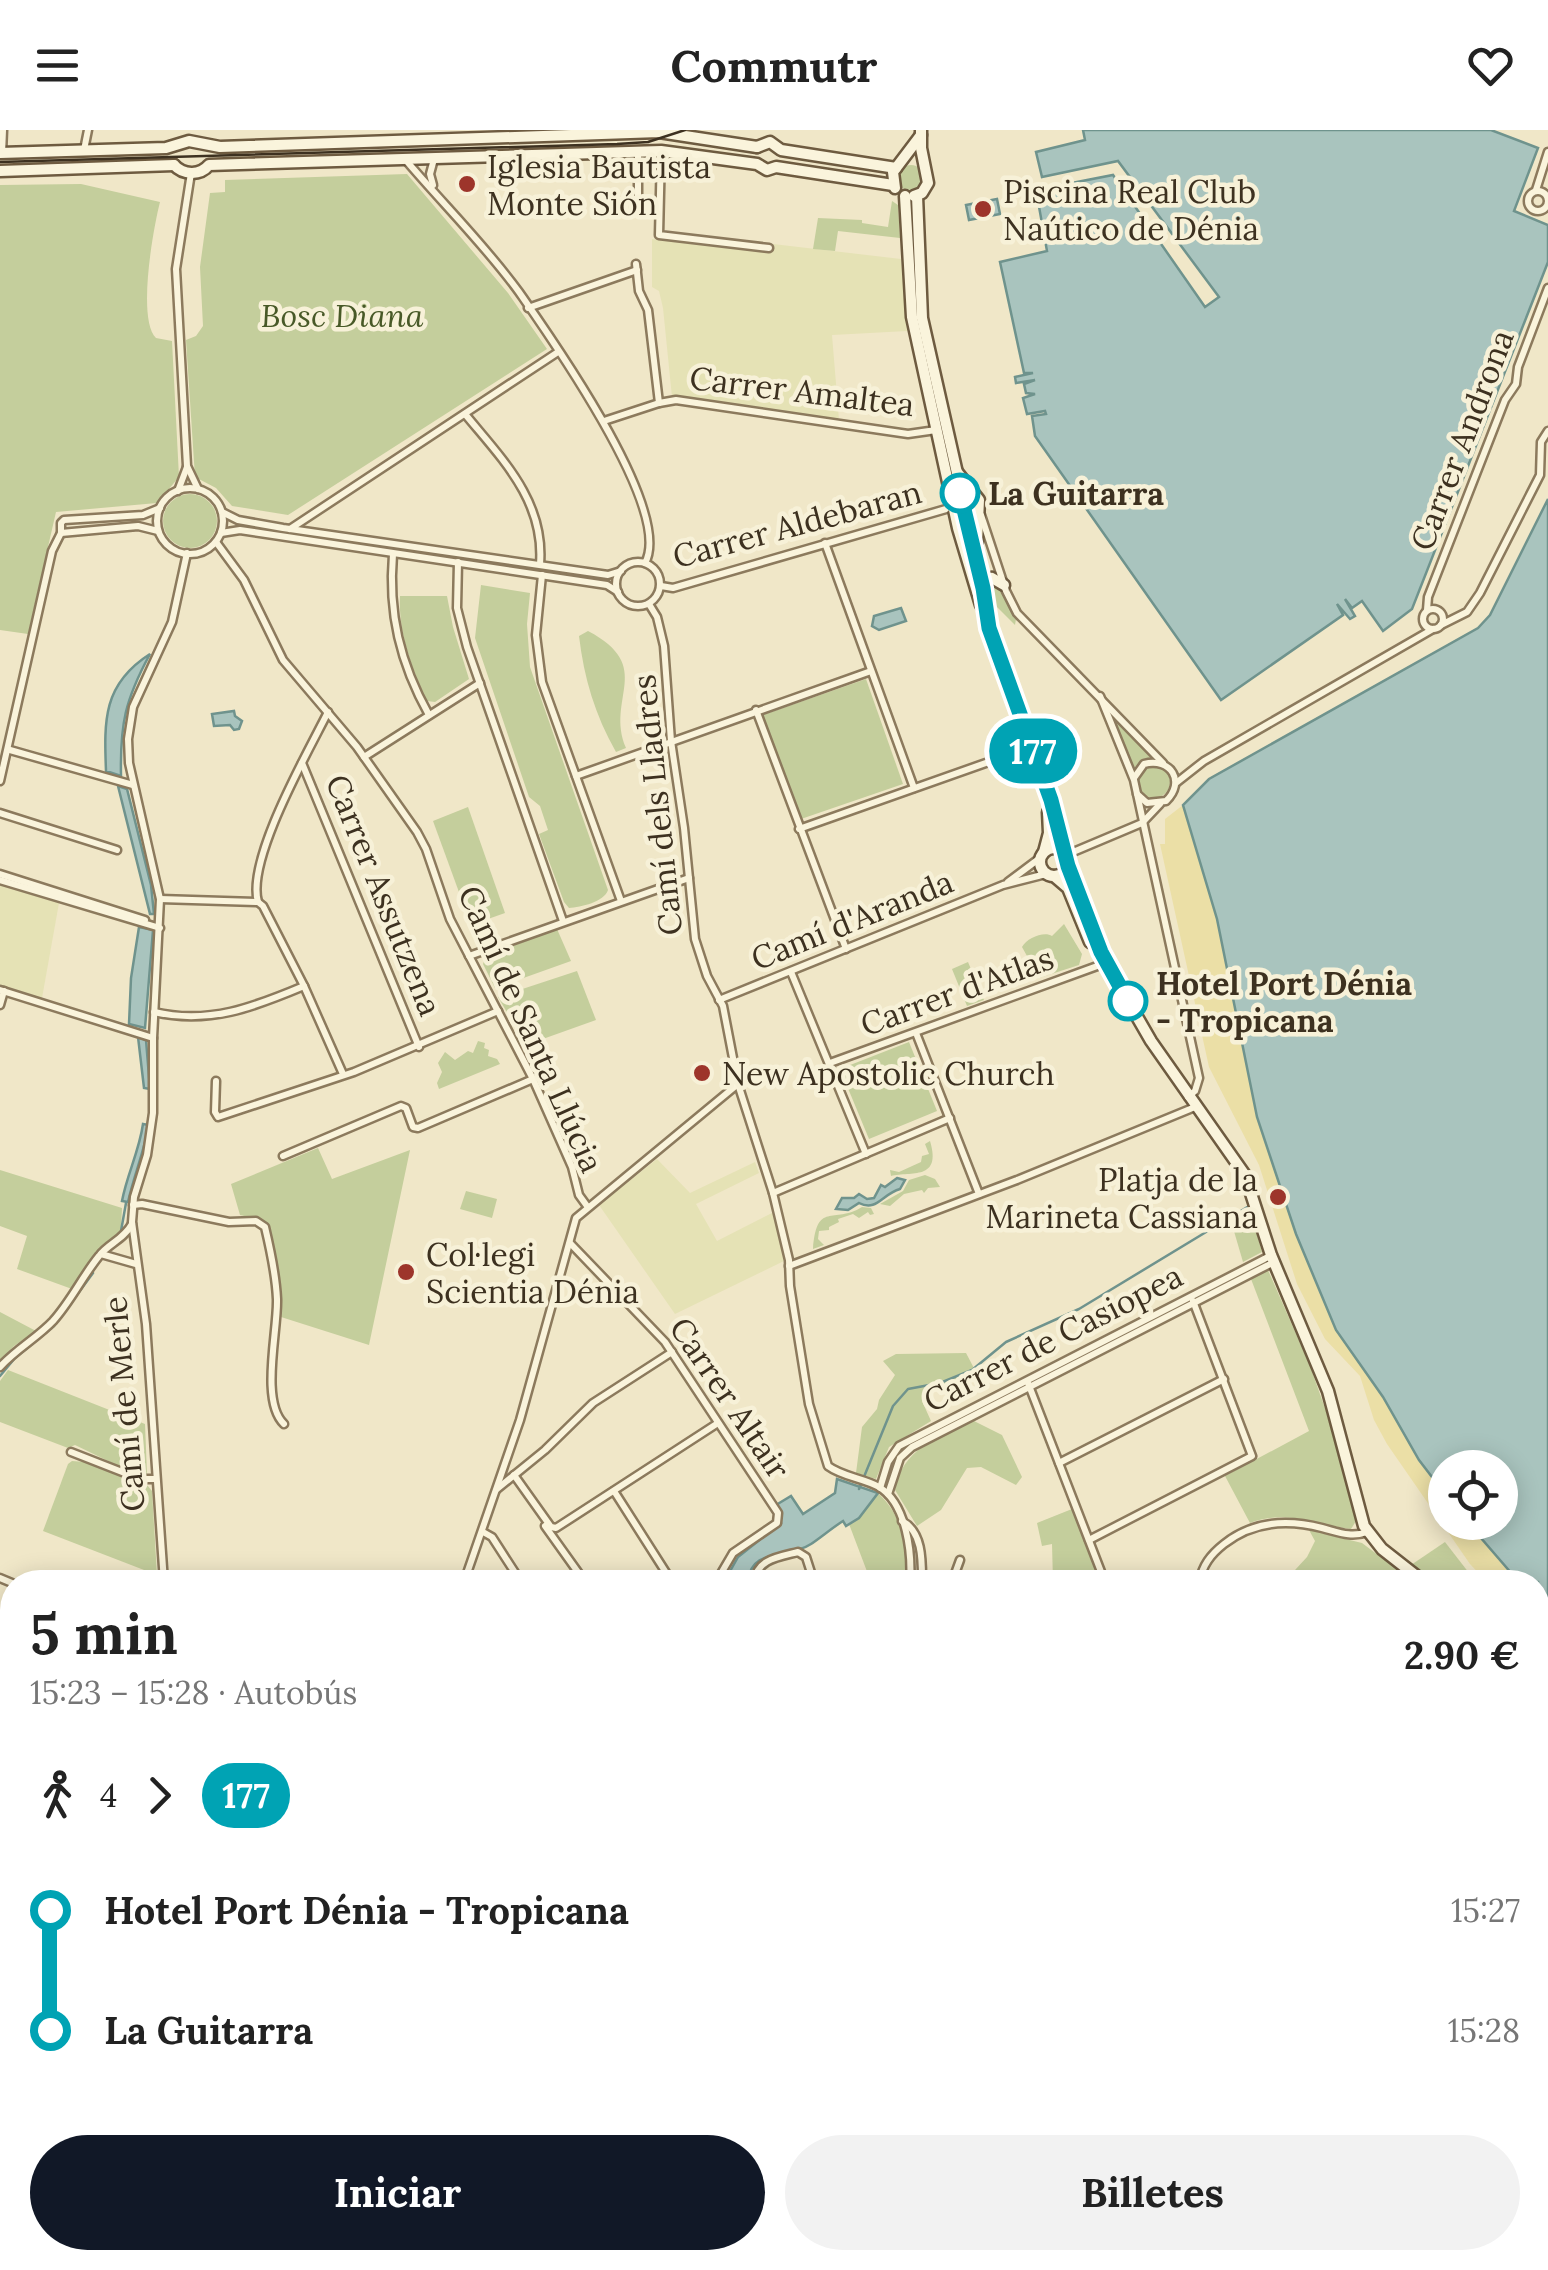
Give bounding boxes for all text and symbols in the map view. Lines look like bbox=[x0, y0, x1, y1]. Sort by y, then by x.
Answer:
text: Commutr bbox=[671, 37, 877, 94]
icon: menu bbox=[30, 38, 85, 93]
icon: heart bbox=[1463, 38, 1518, 93]
place label: Iglesia Bautista Monte Sión bbox=[487, 146, 711, 224]
place label: Piscina Real Club Naútico de Dénia bbox=[1003, 171, 1259, 249]
marker: Iglesia Bautista Monte Sión bbox=[456, 173, 478, 195]
marker: Piscina Real Club Naútico de Dénia bbox=[972, 198, 994, 220]
park label: Bosc Diana bbox=[261, 295, 424, 336]
street label: Carrer Androna bbox=[1401, 324, 1523, 556]
street label: Carrer Amaltea bbox=[687, 357, 917, 425]
street label: Carrer Aldebaran bbox=[668, 471, 926, 577]
place label: La Guitarra bbox=[988, 473, 1164, 514]
marker: La Guitarra bbox=[941, 474, 979, 512]
street label: Camí dels Lladres bbox=[623, 673, 691, 937]
line badge: 177 bbox=[976, 718, 1090, 784]
text: 177 bbox=[1009, 729, 1057, 774]
street label: Carrer Assutzena bbox=[317, 768, 451, 1022]
street label: Camí d'Aranda bbox=[745, 861, 959, 979]
street label: Camí de Santa Llúcia bbox=[449, 879, 613, 1179]
street label: Carrer d'Atlas bbox=[855, 937, 1059, 1045]
place label: Hotel Port Dénia - Tropicana bbox=[1156, 963, 1412, 1041]
marker: Hotel Port Dénia - Tropicana bbox=[1109, 982, 1147, 1020]
place label: New Apostolic Church bbox=[722, 1053, 1055, 1094]
marker: New Apostolic Church bbox=[691, 1062, 713, 1084]
place label: Platja de la Marineta Cassiana bbox=[985, 1159, 1258, 1237]
marker: Platja de la Marineta Cassiana bbox=[1267, 1186, 1289, 1208]
place label: Col·legi Scientia Dénia bbox=[426, 1234, 639, 1312]
street label: Carrer de Casiopea bbox=[917, 1255, 1189, 1421]
marker: Col·legi Scientia Dénia bbox=[395, 1261, 417, 1283]
street label: Camí de Merle bbox=[94, 1295, 154, 1513]
street label: Carrer Altair bbox=[661, 1309, 799, 1487]
map controls bbox=[1428, 1450, 1518, 1540]
button: locate bbox=[1428, 1450, 1518, 1540]
text: 5 min bbox=[30, 1599, 178, 1669]
text: 2.90 € bbox=[1404, 1631, 1520, 1679]
text: 15:23 – 15:28 · Autobús bbox=[30, 1672, 357, 1713]
icon: walk bbox=[30, 1768, 85, 1823]
icon: forward bbox=[132, 1768, 187, 1823]
text: 177 bbox=[222, 1773, 270, 1818]
text: 4 bbox=[100, 1775, 117, 1816]
text: Hotel Port Dénia - Tropicana bbox=[104, 1886, 629, 1934]
text: 15:27 bbox=[1451, 1890, 1520, 1931]
text: La Guitarra bbox=[104, 2006, 313, 2054]
text: 15:28 bbox=[1448, 2010, 1520, 2051]
button: Iniciar bbox=[30, 2135, 765, 2250]
button: Billetes bbox=[785, 2135, 1520, 2250]

